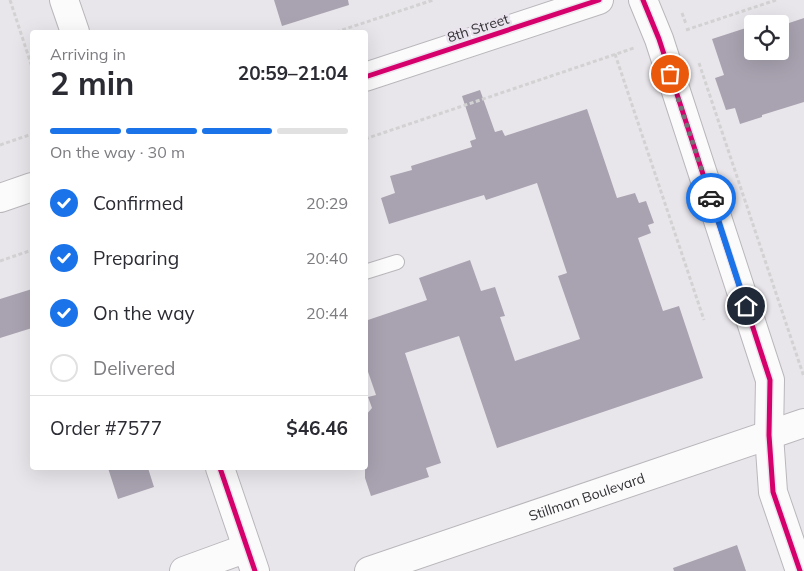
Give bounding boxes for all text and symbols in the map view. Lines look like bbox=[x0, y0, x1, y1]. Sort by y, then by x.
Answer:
street label: 8th Street bbox=[445, 10, 511, 46]
map controls bbox=[744, 15, 789, 60]
button: locate bbox=[744, 15, 789, 60]
text: Arriving in bbox=[50, 44, 126, 64]
pin bbox=[649, 53, 691, 95]
icon: bag bbox=[656, 60, 684, 88]
text: 20:59–21:04 bbox=[238, 61, 348, 85]
text: 2 min bbox=[50, 63, 134, 103]
text: On the way · 30 m bbox=[50, 142, 185, 162]
courier bbox=[686, 173, 736, 223]
icon: car bbox=[697, 184, 725, 212]
icon: check bbox=[50, 189, 78, 217]
text: Confirmed bbox=[93, 191, 184, 215]
text: 20:29 bbox=[306, 193, 348, 213]
icon: check bbox=[50, 244, 78, 272]
text: Preparing bbox=[93, 246, 179, 270]
text: 20:40 bbox=[306, 248, 348, 268]
pin bbox=[725, 285, 767, 327]
icon: home bbox=[732, 292, 760, 320]
icon: check bbox=[50, 299, 78, 327]
text: On the way bbox=[93, 301, 195, 325]
text: 20:44 bbox=[306, 303, 348, 323]
text: Delivered bbox=[93, 356, 175, 380]
text: Order #7577 bbox=[50, 416, 162, 440]
text: $46.46 bbox=[286, 416, 348, 440]
street label: Stillman Boulevard bbox=[526, 469, 647, 525]

